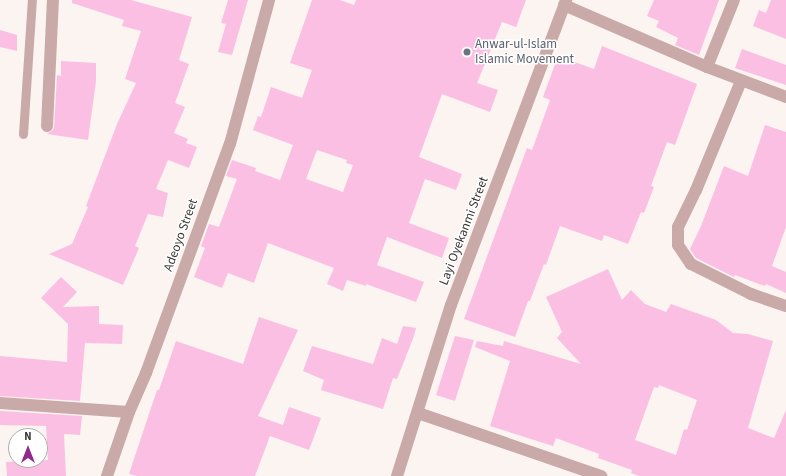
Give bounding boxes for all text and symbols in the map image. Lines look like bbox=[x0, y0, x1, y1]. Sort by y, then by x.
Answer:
place label: Anwar-ul-Islam Islamic Movement bbox=[475, 37, 574, 68]
marker: Anwar-ul-Islam Islamic Movement bbox=[462, 47, 472, 57]
street label: Layi Oyekanmi Street bbox=[436, 175, 492, 287]
street label: Adeoyo Street bbox=[161, 197, 201, 273]
north arrow bbox=[8, 428, 48, 468]
text: N bbox=[24, 429, 32, 444]

